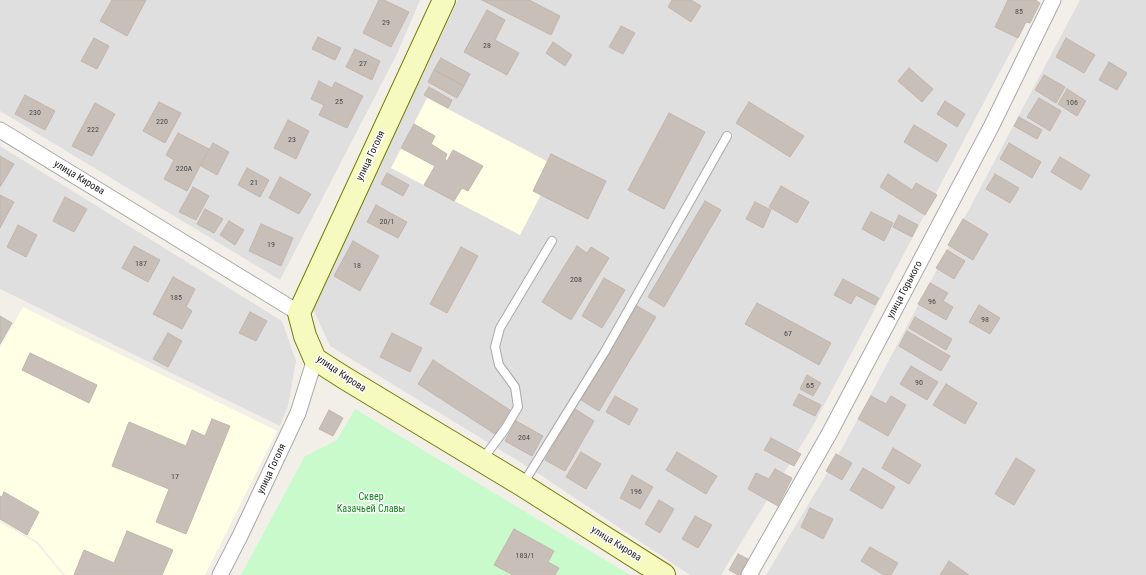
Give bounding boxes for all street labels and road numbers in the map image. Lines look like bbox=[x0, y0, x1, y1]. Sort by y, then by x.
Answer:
street label: улица Гоголя bbox=[354, 129, 388, 183]
street label: улица Кирова bbox=[52, 158, 106, 198]
street label: улица Горького bbox=[885, 259, 925, 321]
street label: улица Кирова bbox=[314, 353, 368, 395]
street label: улица Гоголя bbox=[255, 442, 289, 496]
street label: улица Кирова bbox=[589, 524, 643, 564]

